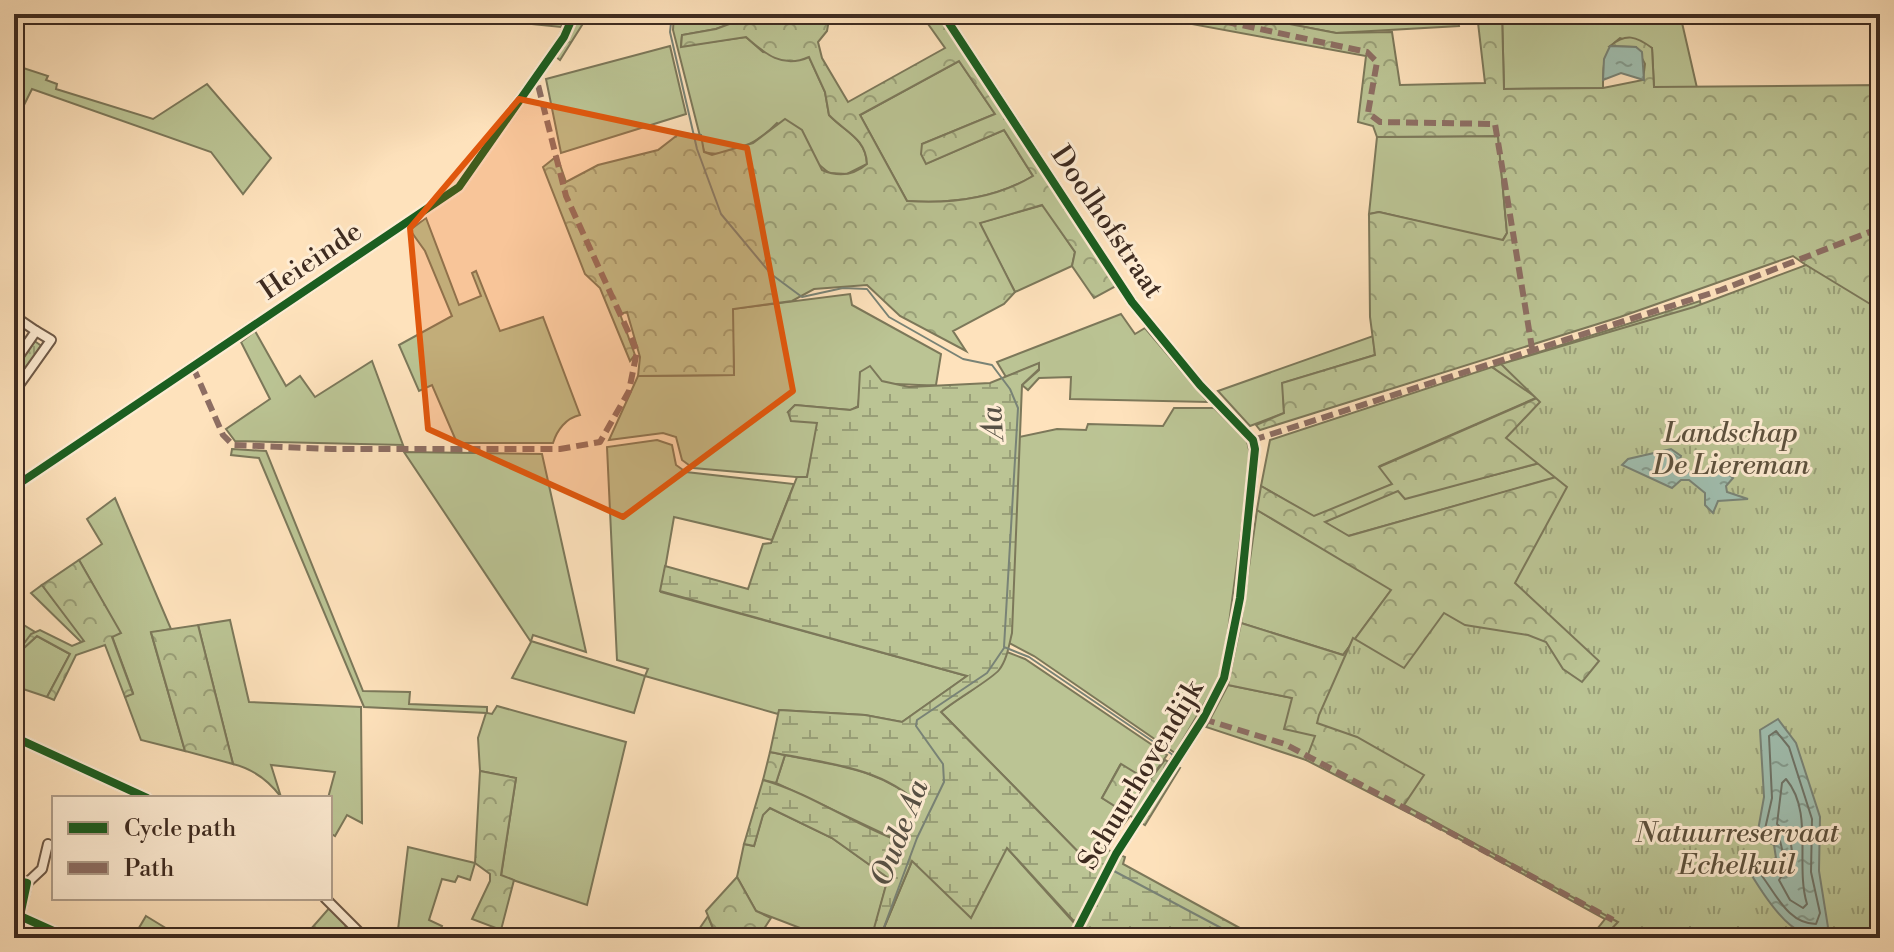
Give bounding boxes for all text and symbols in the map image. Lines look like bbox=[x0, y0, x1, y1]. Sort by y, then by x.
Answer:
street label: Doolhofstraat bbox=[1043, 139, 1171, 305]
street label: Heieinde bbox=[253, 214, 369, 308]
water label: Aa bbox=[973, 404, 1013, 444]
park label: Landschap De Liereman bbox=[1652, 416, 1810, 483]
street label: Schuurhovendijk bbox=[1071, 673, 1212, 876]
water label: Oude Aa bbox=[862, 774, 938, 892]
legend bbox=[52, 796, 332, 900]
text: Cycle path bbox=[124, 814, 236, 844]
park label: Natuurreservaat Echelkuil bbox=[1634, 816, 1839, 883]
text: Path bbox=[124, 854, 174, 884]

